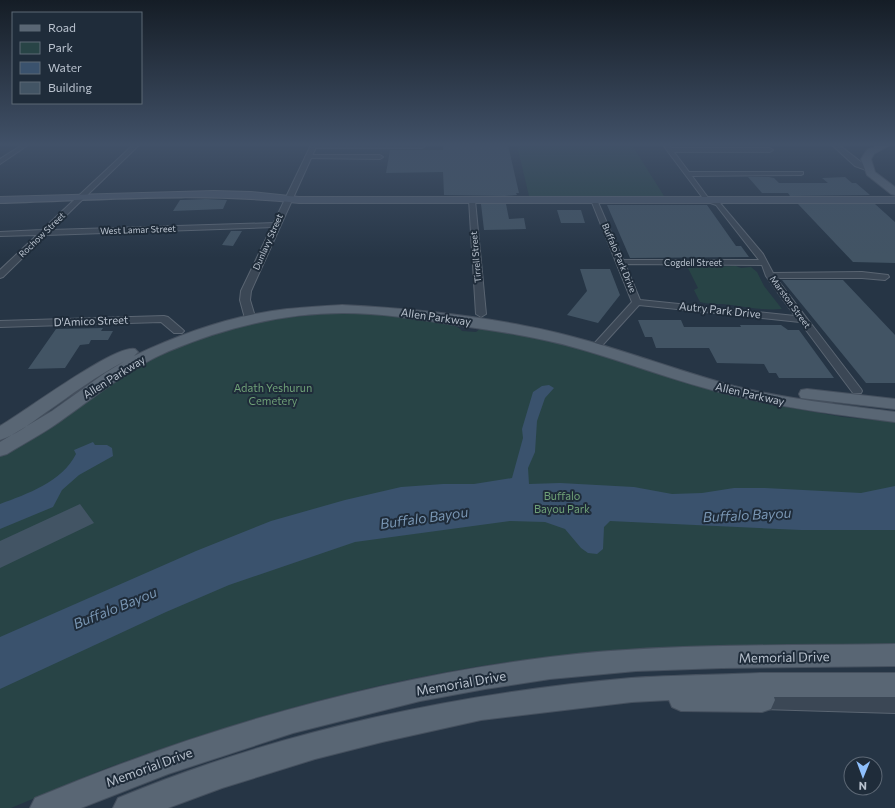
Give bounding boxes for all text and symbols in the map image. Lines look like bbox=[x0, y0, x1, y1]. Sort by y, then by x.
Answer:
legend bbox=[12, 12, 142, 104]
text: Road bbox=[48, 20, 76, 34]
text: Park bbox=[48, 40, 74, 54]
text: Water bbox=[48, 60, 82, 74]
text: Building bbox=[48, 80, 92, 94]
street label: Rochow Street bbox=[16, 210, 67, 260]
street label: Dunlavy Street bbox=[250, 212, 285, 272]
street label: Buffalo Park Drive bbox=[600, 222, 639, 294]
street label: West Lamar Street bbox=[100, 223, 176, 236]
street label: Tirrell Street bbox=[468, 231, 483, 283]
street label: Cogdell Street bbox=[664, 257, 722, 268]
street label: Marston Street bbox=[768, 273, 813, 330]
street label: Autry Park Drive bbox=[679, 299, 762, 320]
street label: Allen Parkway bbox=[400, 305, 472, 328]
street label: D'Amico Street bbox=[53, 313, 129, 328]
street label: Allen Parkway bbox=[80, 352, 147, 401]
street label: Allen Parkway bbox=[714, 379, 786, 408]
park label: Adath Yeshurun Cemetery bbox=[234, 381, 312, 407]
park label: Buffalo Bayou Park bbox=[534, 489, 590, 515]
water label: Buffalo Bayou bbox=[379, 503, 469, 532]
water label: Buffalo Bayou bbox=[702, 504, 792, 525]
water label: Buffalo Bayou bbox=[70, 583, 159, 632]
street label: Memorial Drive bbox=[738, 648, 830, 666]
street label: Memorial Drive bbox=[415, 667, 507, 699]
street label: Memorial Drive bbox=[104, 744, 195, 790]
north arrow bbox=[843, 756, 883, 796]
text: N bbox=[859, 780, 867, 793]

